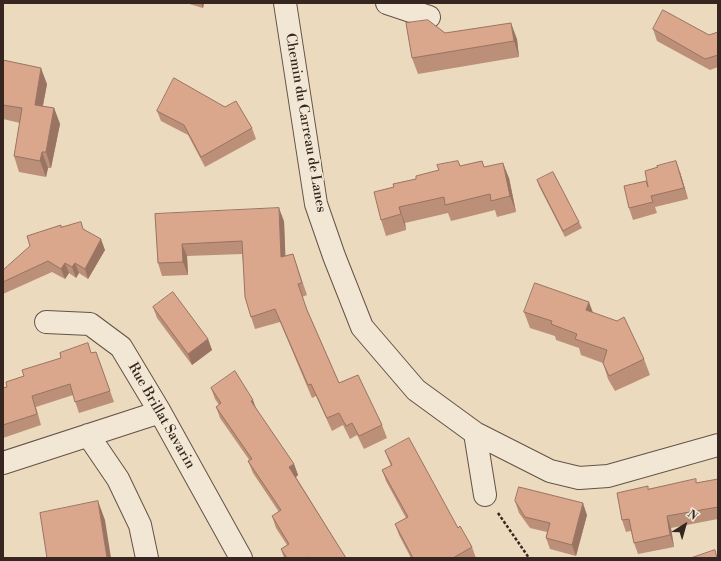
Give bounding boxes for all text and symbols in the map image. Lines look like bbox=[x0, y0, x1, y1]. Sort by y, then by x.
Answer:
street label: Chemin du Carreau de Lanes bbox=[281, 32, 329, 214]
street label: Rue Brillat Savarin bbox=[124, 360, 198, 472]
north arrow bbox=[665, 505, 705, 545]
text: N bbox=[685, 507, 700, 524]

